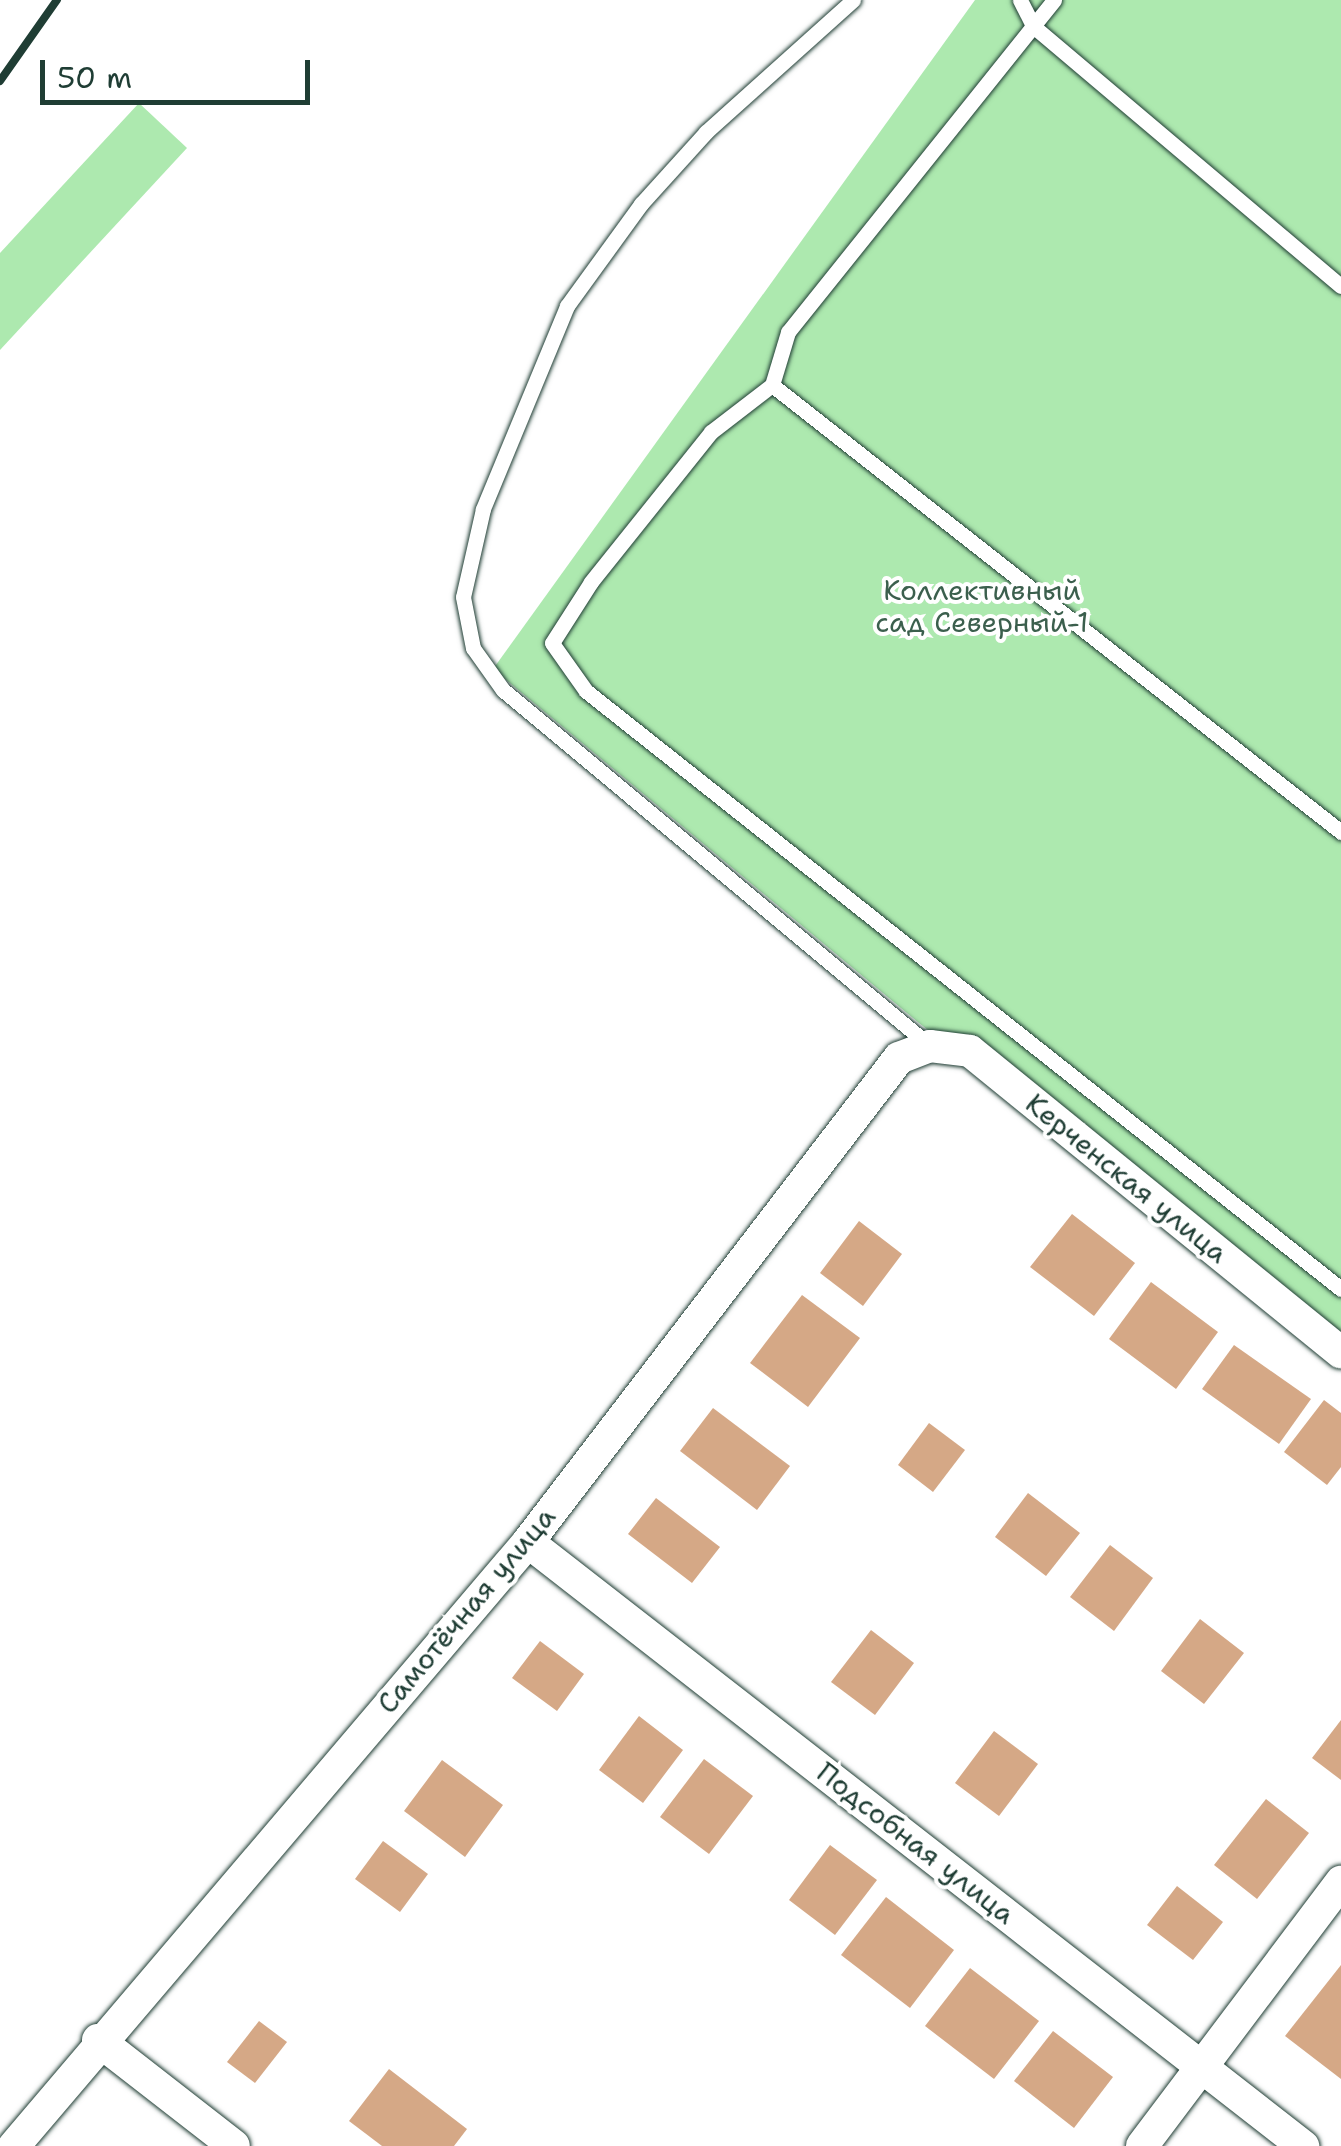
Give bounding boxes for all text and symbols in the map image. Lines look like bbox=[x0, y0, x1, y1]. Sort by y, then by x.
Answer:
scale bar bbox=[45, 40, 315, 102]
text: 50 m bbox=[57, 57, 132, 98]
park label: Коллективный сад Северный-1 bbox=[875, 573, 1089, 639]
street label: Керченская улица bbox=[1019, 1086, 1235, 1270]
street label: Самотёчная улица bbox=[370, 1500, 562, 1720]
street label: Подсобная улица bbox=[810, 1755, 1022, 1931]

